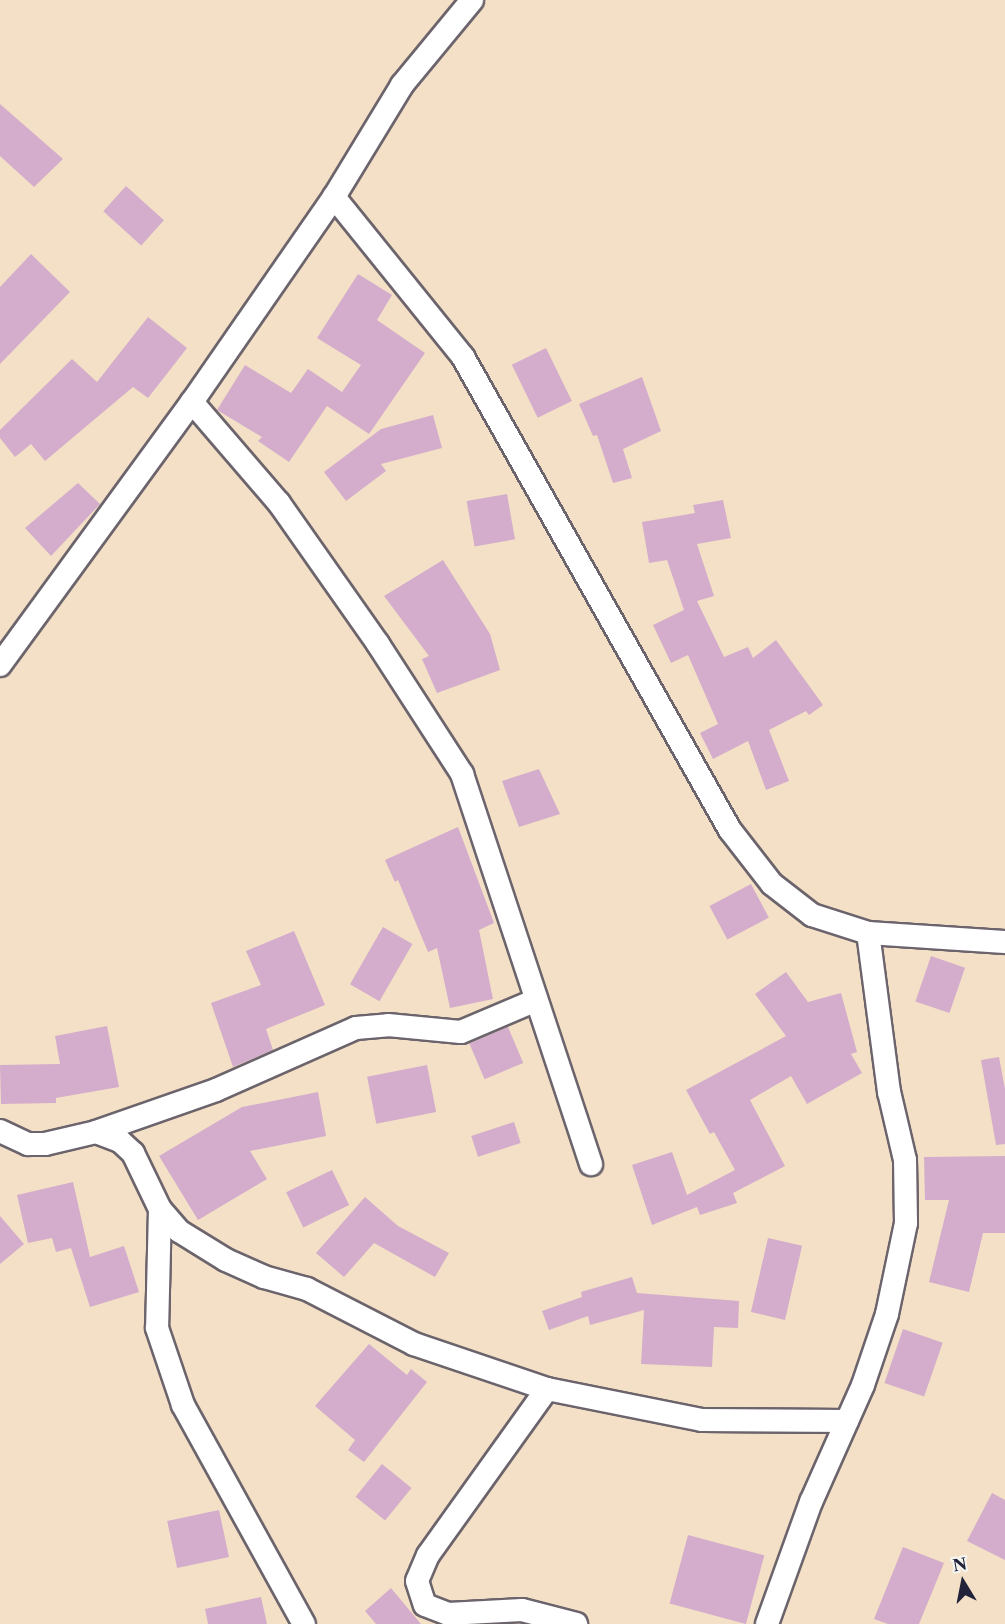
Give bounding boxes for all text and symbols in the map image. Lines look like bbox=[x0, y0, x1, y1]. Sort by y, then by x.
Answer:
north arrow bbox=[933, 1552, 993, 1612]
text: N bbox=[951, 1553, 968, 1575]

